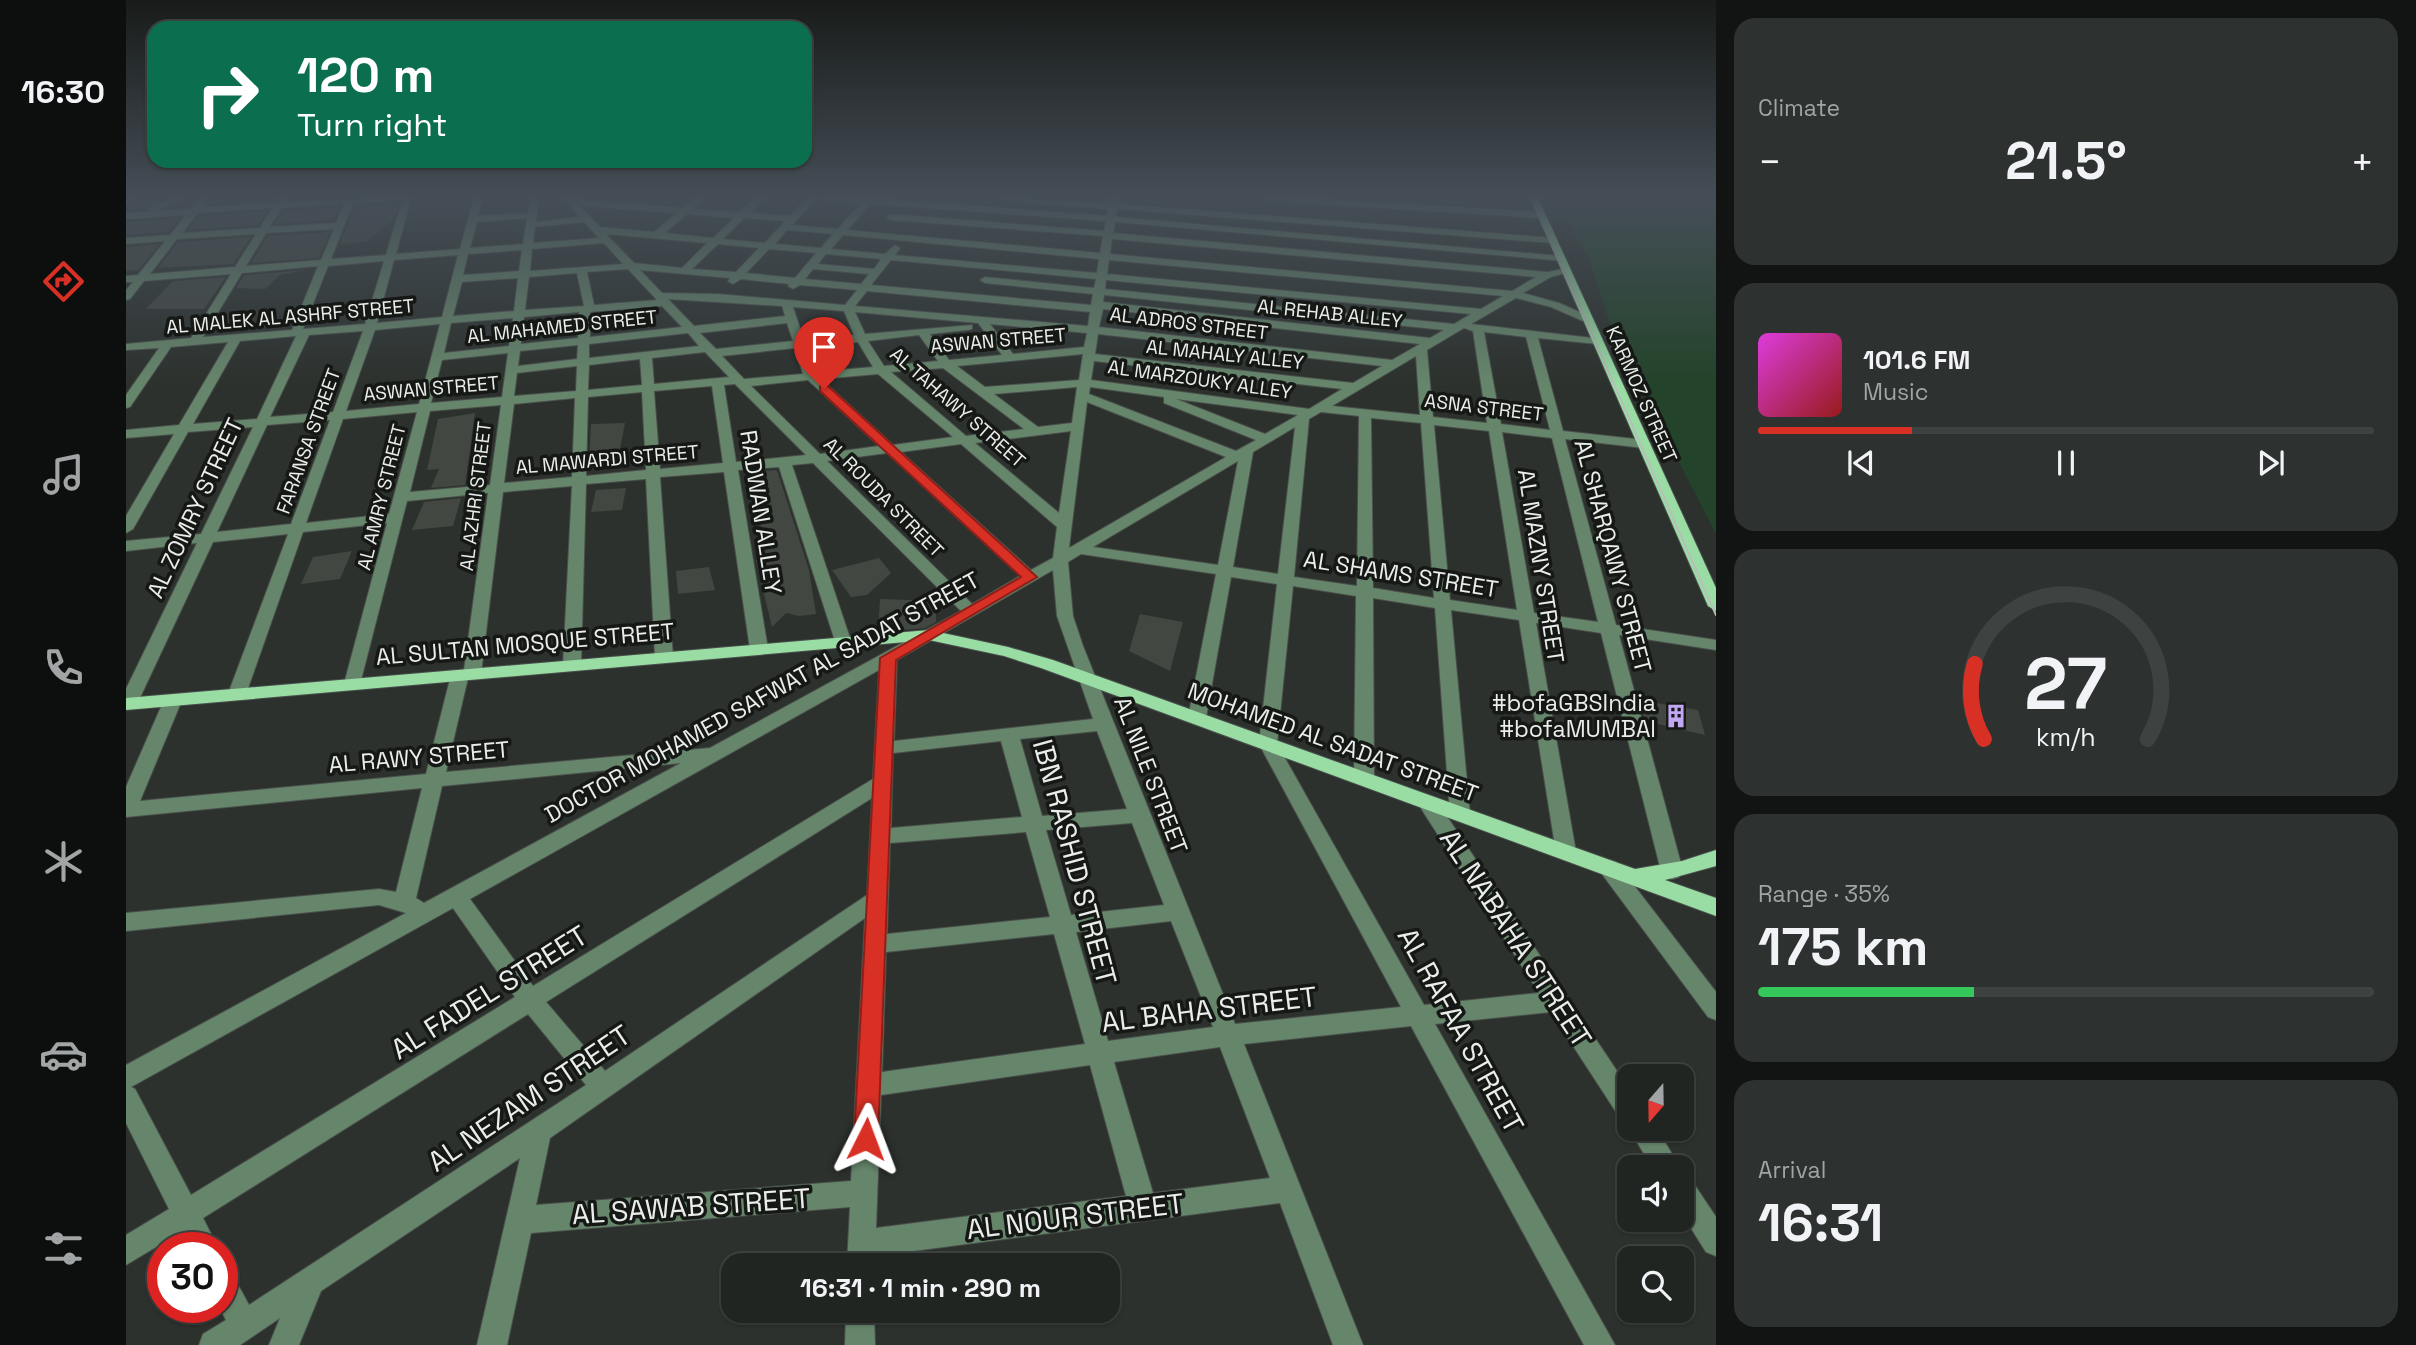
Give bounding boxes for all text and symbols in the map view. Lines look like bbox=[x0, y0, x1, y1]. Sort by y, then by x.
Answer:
text: 120 m bbox=[297, 44, 434, 106]
icon: right bbox=[182, 49, 273, 140]
text: 16:30 bbox=[21, 72, 105, 112]
text: Climate bbox=[1758, 93, 1840, 123]
text: Turn right bbox=[297, 105, 447, 145]
text: 21.5° bbox=[2005, 128, 2127, 194]
text: − bbox=[1758, 138, 1782, 186]
text: + bbox=[2350, 138, 2374, 186]
icon: directions bbox=[39, 257, 88, 306]
street label: AL MALEK AL ASHRF STREET bbox=[165, 293, 415, 340]
street label: AL REHAB ALLEY bbox=[1256, 293, 1404, 334]
street label: AL ADROS STREET bbox=[1108, 301, 1269, 346]
street label: AL MAHAMED STREET bbox=[466, 304, 658, 349]
pin bbox=[794, 317, 854, 389]
street label: ASWAN STREET bbox=[929, 322, 1067, 359]
street label: KARMOZ STREET bbox=[1600, 322, 1683, 466]
icon: arrive bbox=[805, 328, 843, 366]
street label: AL MAHALY ALLEY bbox=[1145, 334, 1306, 375]
street label: AL TAHAWY STREET bbox=[885, 342, 1031, 473]
text: 101.6 FM bbox=[1863, 343, 1970, 377]
street label: AL MARZOUKY ALLEY bbox=[1106, 354, 1294, 405]
street label: FARANSA STREET bbox=[271, 365, 346, 517]
street label: ASWAN STREET bbox=[362, 370, 500, 407]
text: Music bbox=[1863, 377, 1928, 407]
street label: ASNA STREET bbox=[1423, 388, 1545, 427]
street label: AL ZOMRY STREET bbox=[140, 413, 250, 603]
street label: AL AZHRI STREET bbox=[454, 420, 497, 572]
street label: AL AMRY STREET bbox=[351, 421, 412, 573]
street label: RADWAN ALLEY bbox=[733, 428, 789, 596]
street label: AL ROUDA STREET bbox=[818, 432, 949, 563]
street label: AL SHARQAWY STREET bbox=[1567, 436, 1659, 676]
street label: AL MAWARDI STREET bbox=[514, 439, 700, 480]
icon: previous bbox=[1842, 444, 1880, 482]
icon: pause bbox=[2047, 444, 2085, 482]
icon: next bbox=[2252, 444, 2290, 482]
icon: music bbox=[39, 450, 88, 499]
street label: AL MAZNY STREET bbox=[1511, 467, 1571, 665]
street label: AL SHAMS STREET bbox=[1301, 544, 1501, 604]
street label: DOCTOR MOHAMED SAFWAT AL SADAT STREET bbox=[539, 564, 985, 830]
street label: AL SULTAN MOSQUE STREET bbox=[374, 616, 676, 672]
text: 27 bbox=[2025, 637, 2107, 730]
icon: phone bbox=[39, 643, 88, 692]
street label: MOHAMED AL SADAT STREET bbox=[1184, 675, 1482, 809]
place label: #bofaGBSIndia #bofaMUMBAI bbox=[1492, 688, 1656, 744]
street label: AL NILE STREET bbox=[1107, 692, 1195, 858]
building icon: #bofaGBSIndia #bofaMUMBAI bbox=[1662, 702, 1690, 730]
text: km/h bbox=[2036, 720, 2096, 752]
street label: AL RAWY STREET bbox=[327, 734, 511, 780]
street label: IBN RASHID STREET bbox=[1025, 735, 1125, 989]
street label: AL NABAHA STREET bbox=[1432, 822, 1600, 1054]
icon: climate bbox=[39, 837, 88, 886]
text: Range · 35% bbox=[1758, 879, 1890, 909]
text: 175 km bbox=[1758, 914, 1928, 980]
street label: AL FADEL STREET bbox=[384, 917, 594, 1067]
street label: AL RAFAA STREET bbox=[1390, 921, 1532, 1139]
street label: AL BAHA STREET bbox=[1099, 978, 1319, 1040]
street label: AL NEZAM STREET bbox=[421, 1017, 637, 1179]
icon: car bbox=[39, 1030, 88, 1079]
north arrow bbox=[1617, 1064, 1694, 1141]
map controls bbox=[1617, 1064, 1694, 1323]
position arrow bbox=[829, 1102, 903, 1176]
button: sound bbox=[1617, 1155, 1694, 1232]
text: Arrival bbox=[1758, 1155, 1826, 1185]
street label: AL SAWAB STREET bbox=[571, 1180, 811, 1232]
street label: AL NOUR STREET bbox=[964, 1185, 1186, 1247]
text: 16:31 bbox=[1758, 1190, 1883, 1256]
icon: filters bbox=[39, 1224, 88, 1273]
speed limit sign: 30 bbox=[147, 1232, 238, 1323]
button: search bbox=[1617, 1246, 1694, 1323]
text: 16:31 · 1 min · 290 m bbox=[800, 1271, 1041, 1305]

